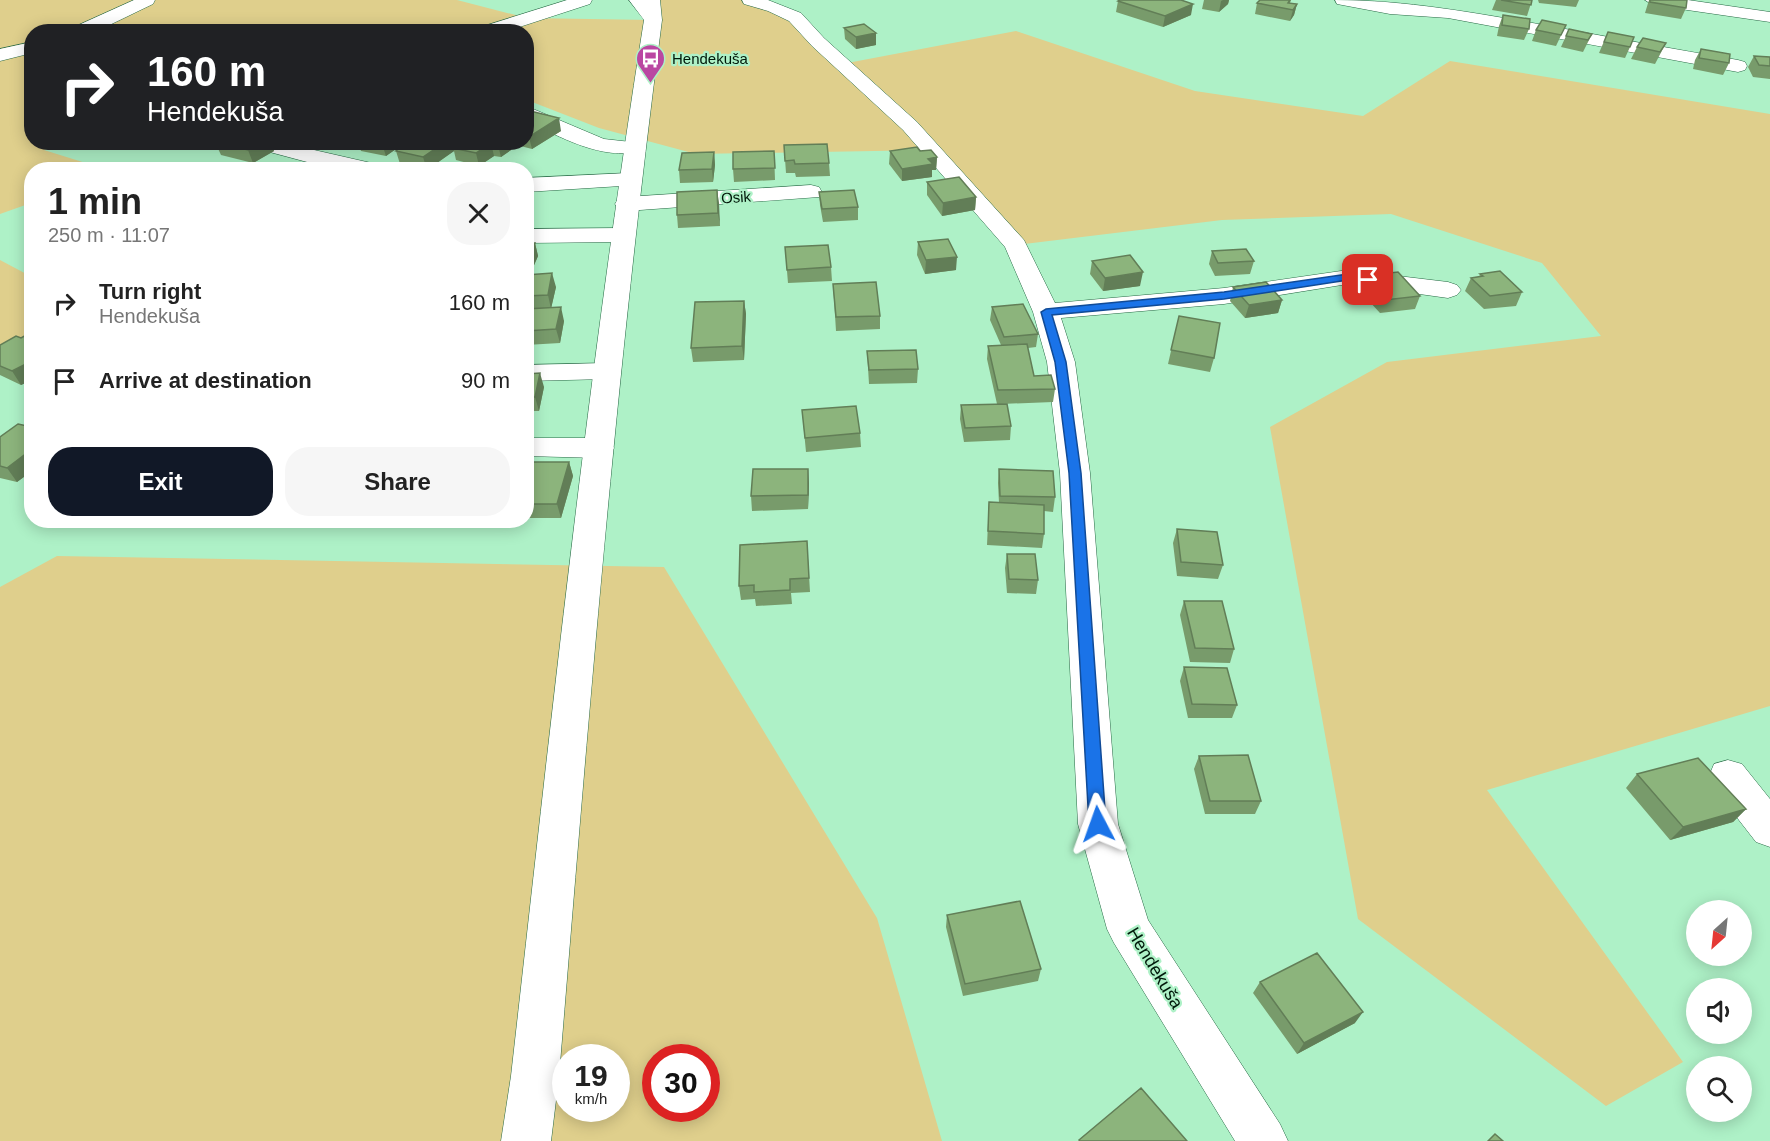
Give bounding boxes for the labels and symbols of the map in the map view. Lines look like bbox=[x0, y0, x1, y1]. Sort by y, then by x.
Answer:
bus stop icon: Hendekuša bbox=[635, 42, 667, 84]
place label: Hendekuša bbox=[672, 50, 749, 67]
street label: Osik bbox=[720, 187, 752, 207]
pin bbox=[1342, 254, 1393, 305]
position arrow bbox=[1066, 792, 1130, 856]
north arrow bbox=[1686, 900, 1752, 966]
street label: Hendekuša bbox=[1123, 924, 1188, 1013]
speed limit sign: 30 bbox=[642, 1044, 720, 1122]

